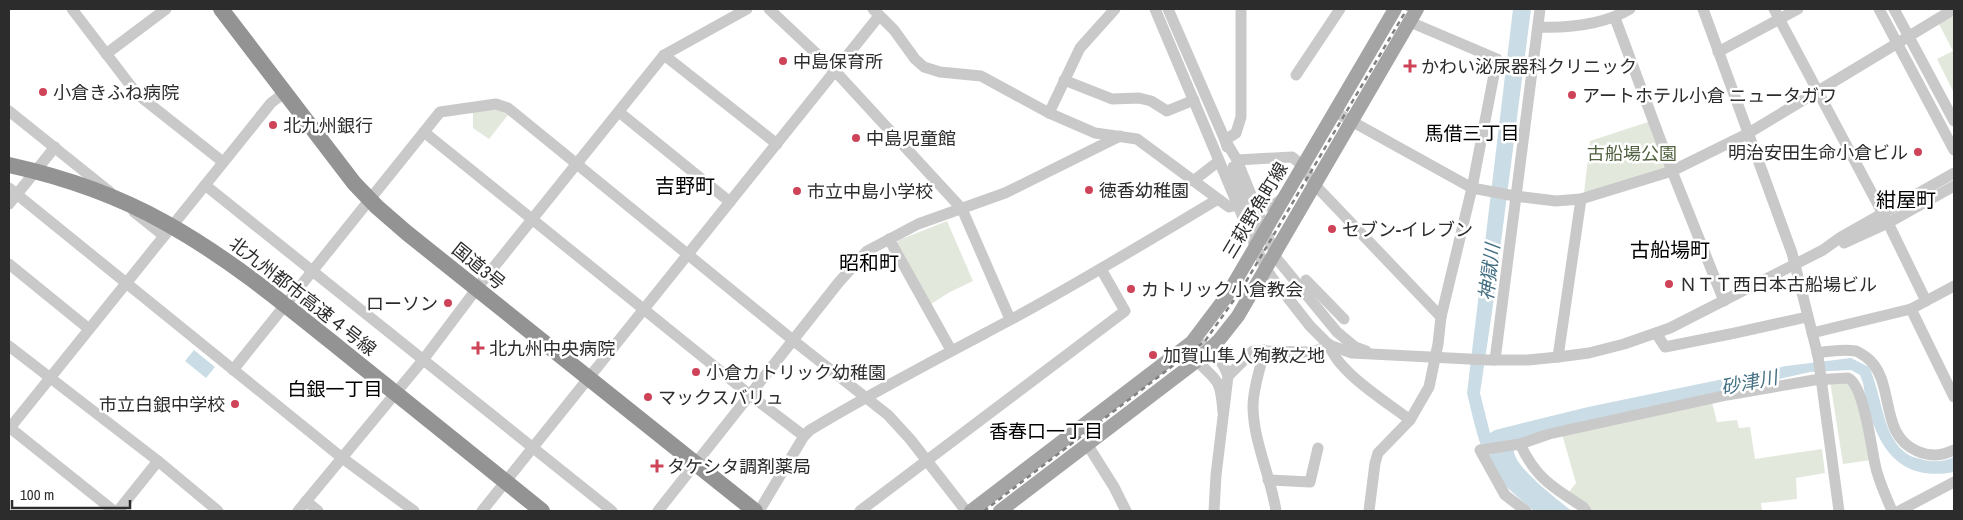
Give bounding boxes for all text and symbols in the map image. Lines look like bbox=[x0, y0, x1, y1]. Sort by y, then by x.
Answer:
place label: 中島保育所 bbox=[793, 49, 883, 74]
place label: かわい泌尿器科クリニック bbox=[1421, 54, 1637, 79]
marker: 中島保育所 bbox=[777, 55, 789, 67]
marker: かわい泌尿器科クリニック bbox=[1403, 59, 1417, 73]
place label: 小倉きふね病院 bbox=[53, 80, 179, 105]
place label: アートホテル小倉 ニュータガワ bbox=[1582, 83, 1837, 108]
marker: 小倉きふね病院 bbox=[37, 86, 49, 98]
marker: アートホテル小倉 ニュータガワ bbox=[1566, 89, 1578, 101]
place label: 北九州銀行 bbox=[283, 113, 373, 138]
marker: 北九州銀行 bbox=[267, 119, 279, 131]
district label: 馬借三丁目 bbox=[1424, 120, 1520, 146]
place label: 中島児童館 bbox=[866, 126, 956, 151]
marker: 中島児童館 bbox=[850, 132, 862, 144]
place label: 明治安田生命小倉ビル bbox=[1728, 140, 1908, 165]
park label: 古船場公園 bbox=[1587, 141, 1677, 166]
marker: 明治安田生命小倉ビル bbox=[1912, 146, 1924, 158]
street label: 三萩野魚町線 bbox=[1216, 157, 1294, 263]
district label: 吉野町 bbox=[655, 172, 715, 199]
place label: 徳香幼稚園 bbox=[1099, 178, 1189, 203]
place label: 市立中島小学校 bbox=[807, 179, 933, 204]
marker: 徳香幼稚園 bbox=[1083, 184, 1095, 196]
marker: 市立中島小学校 bbox=[791, 185, 803, 197]
district label: 紺屋町 bbox=[1876, 186, 1936, 213]
place label: セブン-イレブン bbox=[1342, 217, 1473, 242]
marker: セブン-イレブン bbox=[1326, 223, 1338, 235]
street label: 北九州都市高速４号線 bbox=[224, 231, 382, 361]
district label: 古船場町 bbox=[1630, 236, 1710, 263]
street label: 国道3号 bbox=[447, 237, 511, 295]
water label: 神獄川 bbox=[1473, 240, 1506, 302]
district label: 昭和町 bbox=[839, 249, 899, 276]
place label: ＮＴＴ西日本古船場ビル bbox=[1679, 272, 1877, 297]
place label: カトリック小倉教会 bbox=[1141, 277, 1303, 302]
marker: ＮＴＴ西日本古船場ビル bbox=[1663, 278, 1675, 290]
marker: カトリック小倉教会 bbox=[1125, 283, 1137, 295]
place label: ローソン bbox=[366, 291, 438, 316]
marker: ローソン bbox=[442, 297, 454, 309]
place label: 北九州中央病院 bbox=[489, 336, 615, 361]
marker: 北九州中央病院 bbox=[471, 341, 485, 355]
place label: 加賀山隼人殉教之地 bbox=[1163, 343, 1325, 368]
marker: 加賀山隼人殉教之地 bbox=[1147, 349, 1159, 361]
place label: 小倉カトリック幼稚園 bbox=[706, 360, 886, 385]
water label: 砂津川 bbox=[1719, 363, 1781, 400]
marker: 小倉カトリック幼稚園 bbox=[690, 366, 702, 378]
district label: 白銀一丁目 bbox=[287, 376, 383, 402]
place label: マックスバリュ bbox=[658, 385, 783, 410]
marker: マックスバリュ bbox=[642, 391, 654, 403]
place label: 市立白銀中学校 bbox=[99, 392, 225, 417]
marker: 市立白銀中学校 bbox=[229, 398, 241, 410]
district label: 香春口一丁目 bbox=[989, 418, 1103, 444]
place label: タケシタ調剤薬局 bbox=[667, 454, 811, 479]
marker: タケシタ調剤薬局 bbox=[651, 460, 663, 472]
scale bar bbox=[12, 478, 130, 510]
text: 100 m bbox=[20, 484, 54, 505]

